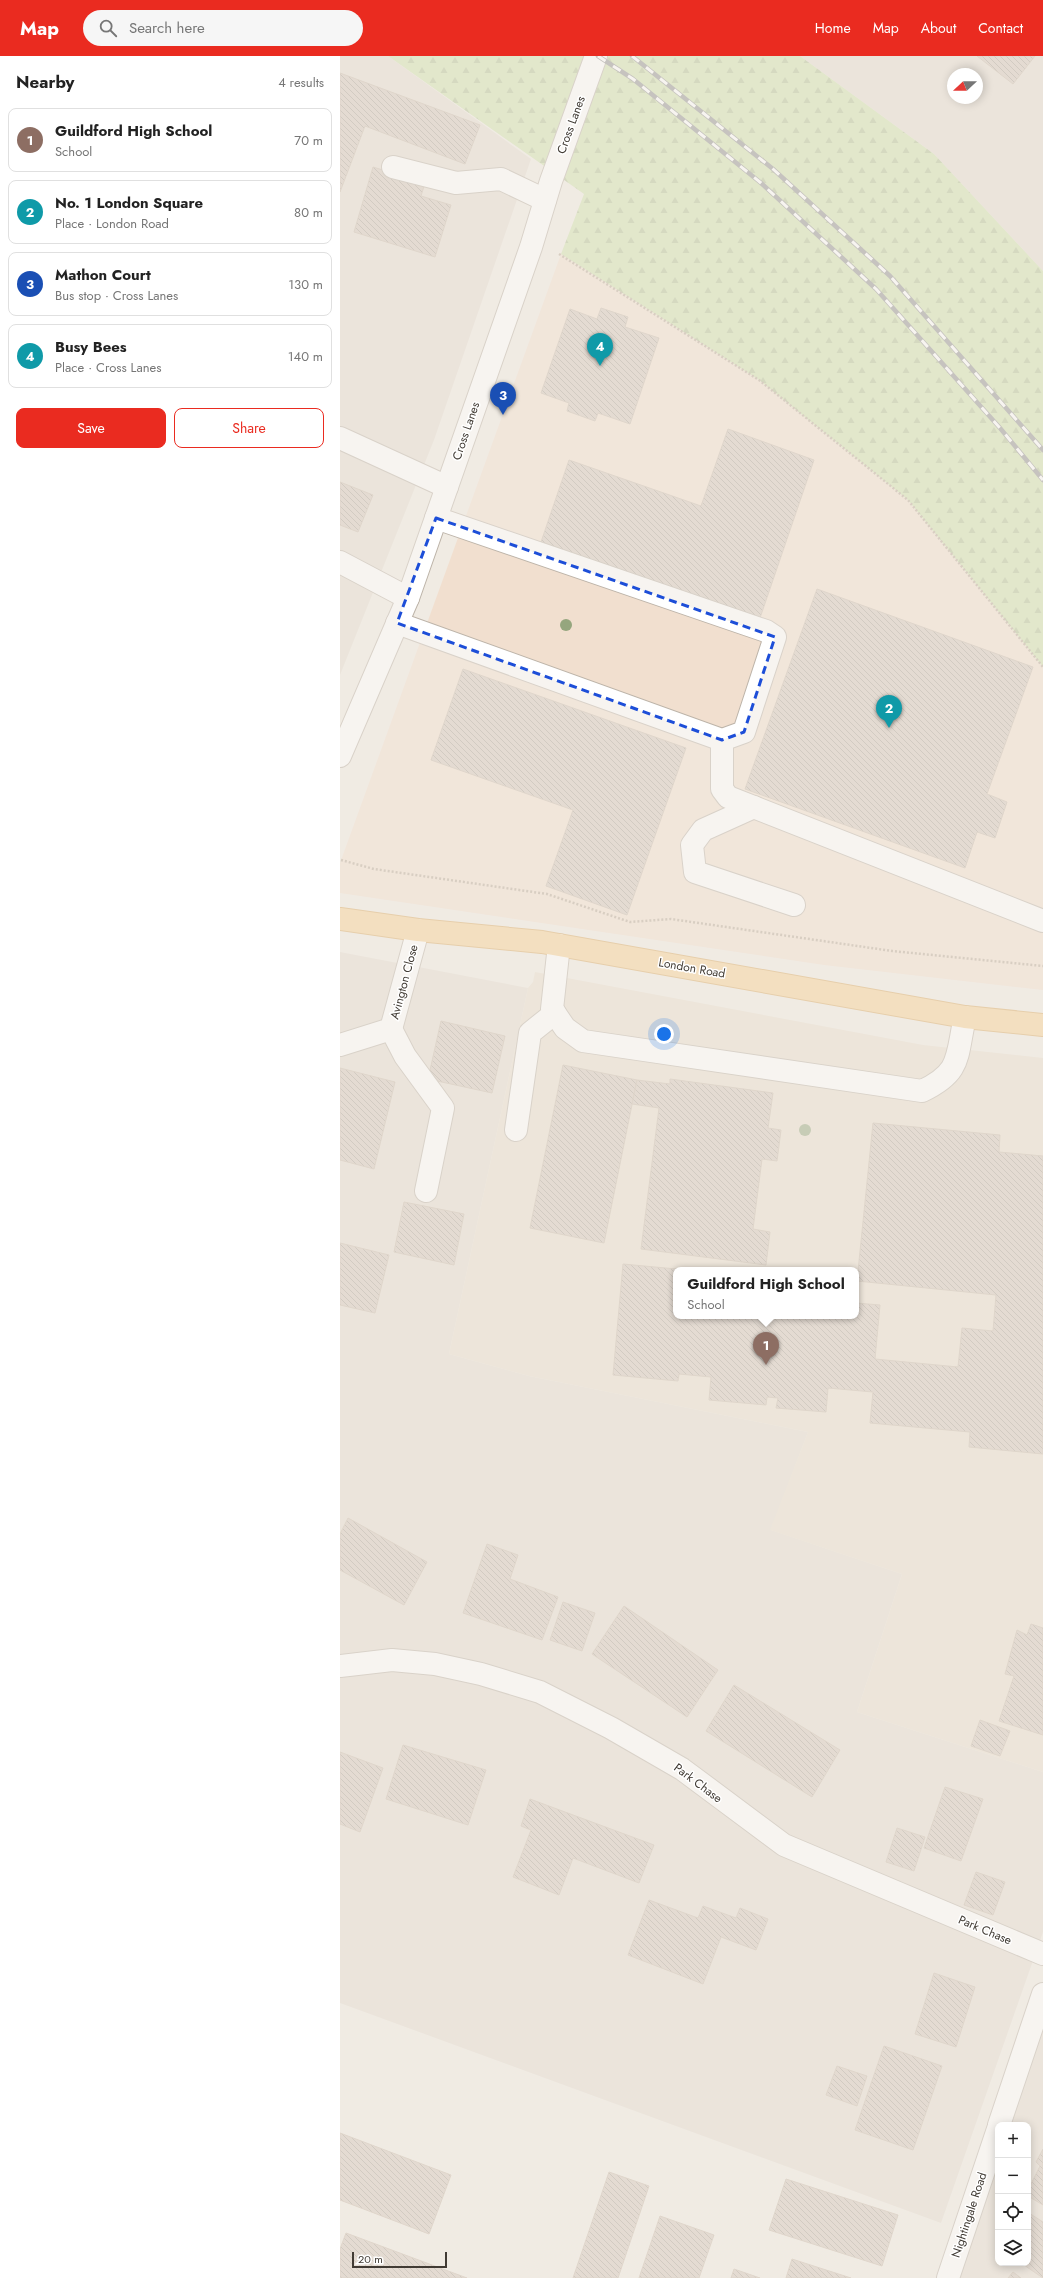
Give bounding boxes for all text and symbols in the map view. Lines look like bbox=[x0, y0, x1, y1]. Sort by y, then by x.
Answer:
search box bbox=[83, 10, 363, 46]
text: Map bbox=[20, 15, 59, 42]
icon: search bbox=[97, 17, 119, 39]
text: Search here bbox=[129, 17, 205, 39]
text: Home bbox=[815, 18, 851, 38]
text: Map bbox=[873, 18, 899, 38]
text: About bbox=[921, 18, 956, 38]
text: Contact bbox=[978, 18, 1023, 38]
north arrow bbox=[947, 68, 983, 104]
text: Nearby bbox=[16, 70, 74, 94]
text: 4 results bbox=[278, 73, 324, 92]
street label: Cross Lanes bbox=[552, 93, 590, 156]
text: Guildford High School bbox=[55, 120, 212, 142]
text: 1 bbox=[27, 131, 33, 150]
text: 70 m bbox=[294, 131, 323, 150]
text: School bbox=[55, 142, 92, 161]
text: No. 1 London Square bbox=[55, 192, 203, 214]
text: 2 bbox=[26, 203, 34, 222]
text: 80 m bbox=[294, 203, 323, 222]
text: Place · London Road bbox=[55, 214, 169, 233]
text: Mathon Court bbox=[55, 264, 151, 286]
text: 3 bbox=[26, 275, 34, 294]
text: 130 m bbox=[288, 275, 323, 294]
text: Bus stop · Cross Lanes bbox=[55, 286, 178, 305]
pin: 4 bbox=[587, 333, 613, 366]
text: Busy Bees bbox=[55, 336, 127, 358]
text: 4 bbox=[25, 347, 35, 366]
text: 140 m bbox=[288, 347, 323, 366]
text: Place · Cross Lanes bbox=[55, 358, 161, 377]
pin: 3 bbox=[490, 382, 516, 415]
street label: Cross Lanes bbox=[448, 399, 484, 463]
button: Save bbox=[16, 408, 166, 448]
button: Share bbox=[174, 408, 324, 448]
pin: 2 bbox=[876, 695, 902, 728]
street label: Avington Close bbox=[385, 943, 423, 1021]
street label: London Road bbox=[657, 953, 727, 983]
your location bbox=[654, 1024, 674, 1044]
popup bbox=[673, 1267, 859, 1319]
text: Guildford High School bbox=[687, 1273, 845, 1295]
text: School bbox=[687, 1295, 725, 1314]
pin: 1 bbox=[753, 1332, 779, 1365]
street label: Park Chase bbox=[670, 1759, 726, 1807]
street label: Park Chase bbox=[956, 1911, 1014, 1949]
map controls bbox=[995, 2122, 1031, 2266]
button: + bbox=[995, 2122, 1031, 2158]
button: − bbox=[995, 2158, 1031, 2194]
street label: Nightingale Road bbox=[947, 2170, 991, 2260]
button: locate bbox=[995, 2194, 1031, 2230]
button: layers bbox=[995, 2230, 1031, 2266]
scale bar bbox=[352, 2250, 447, 2269]
text: 20 m bbox=[358, 2251, 383, 2267]

